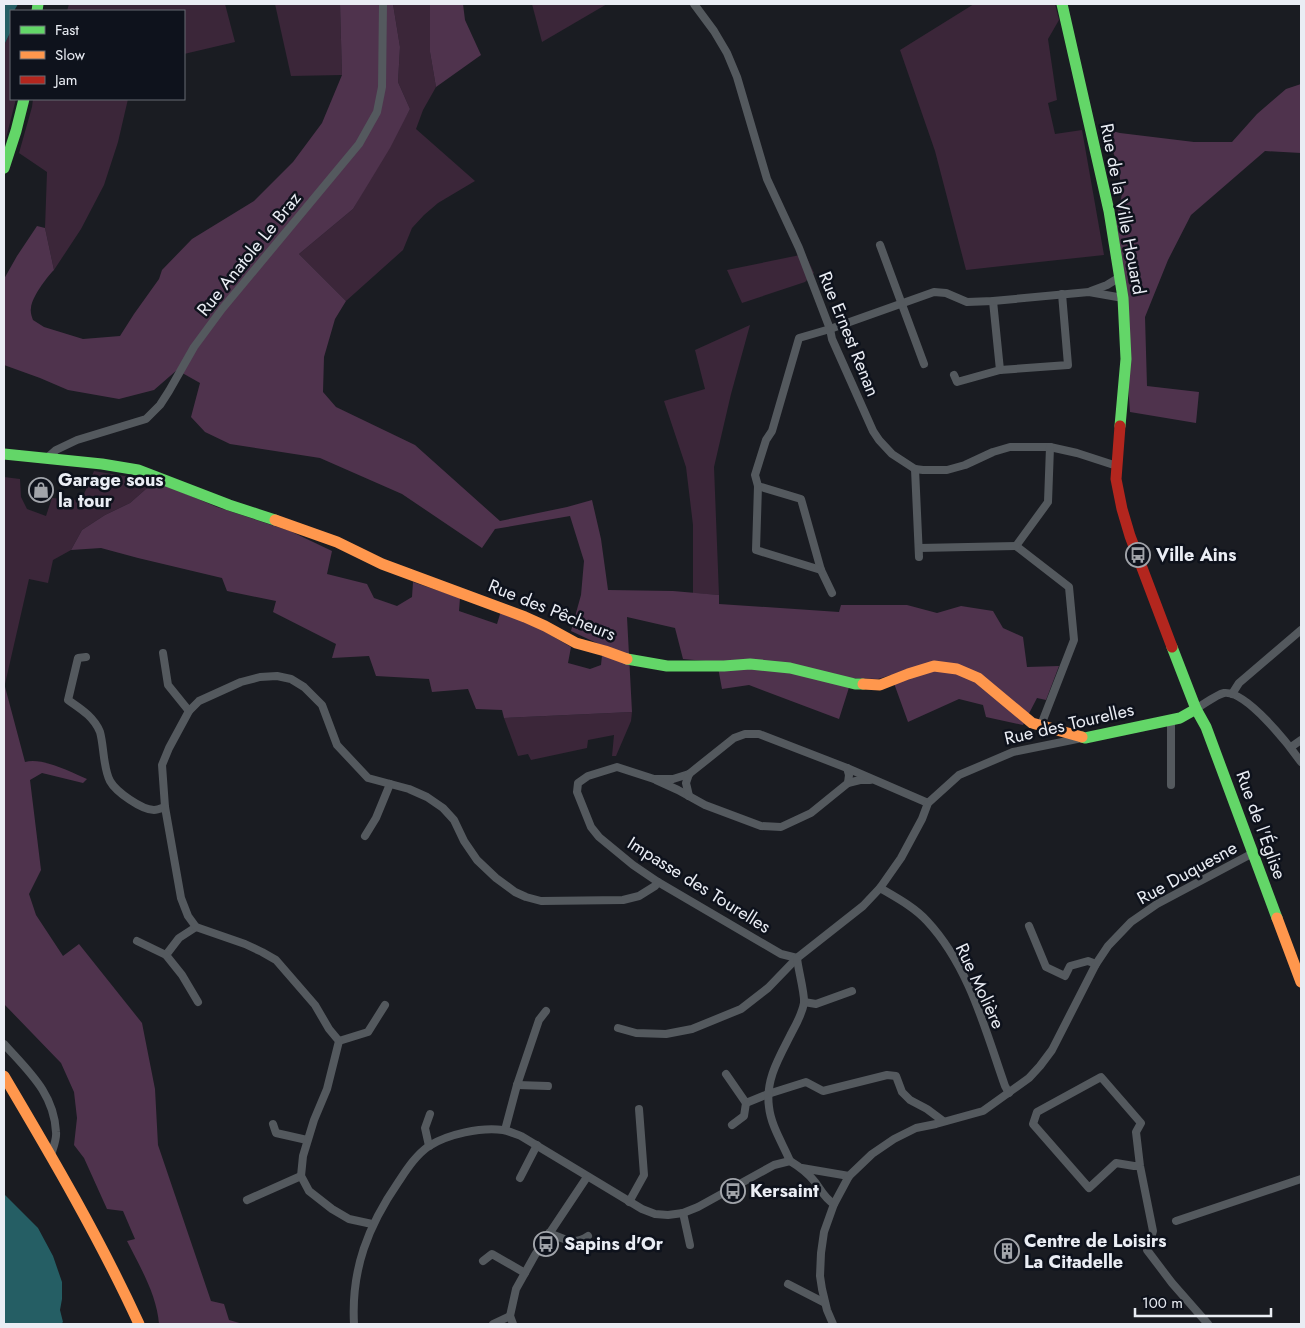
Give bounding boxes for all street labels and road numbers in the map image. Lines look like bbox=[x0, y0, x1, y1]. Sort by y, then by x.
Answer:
street label: Rue de la Ville Houard bbox=[1094, 121, 1152, 297]
street label: Rue Anatole Le Braz bbox=[191, 186, 308, 322]
street label: Rue Ernest Renan bbox=[812, 268, 886, 400]
street label: Rue des Pêcheurs bbox=[484, 573, 620, 647]
street label: Rue des Tourelles bbox=[1002, 696, 1136, 752]
street label: Rue de l'Église bbox=[1229, 767, 1293, 883]
street label: Impasse des Tourelles bbox=[622, 830, 776, 940]
street label: Rue Duquesne bbox=[1132, 835, 1242, 911]
street label: Rue Molière bbox=[949, 939, 1011, 1033]

